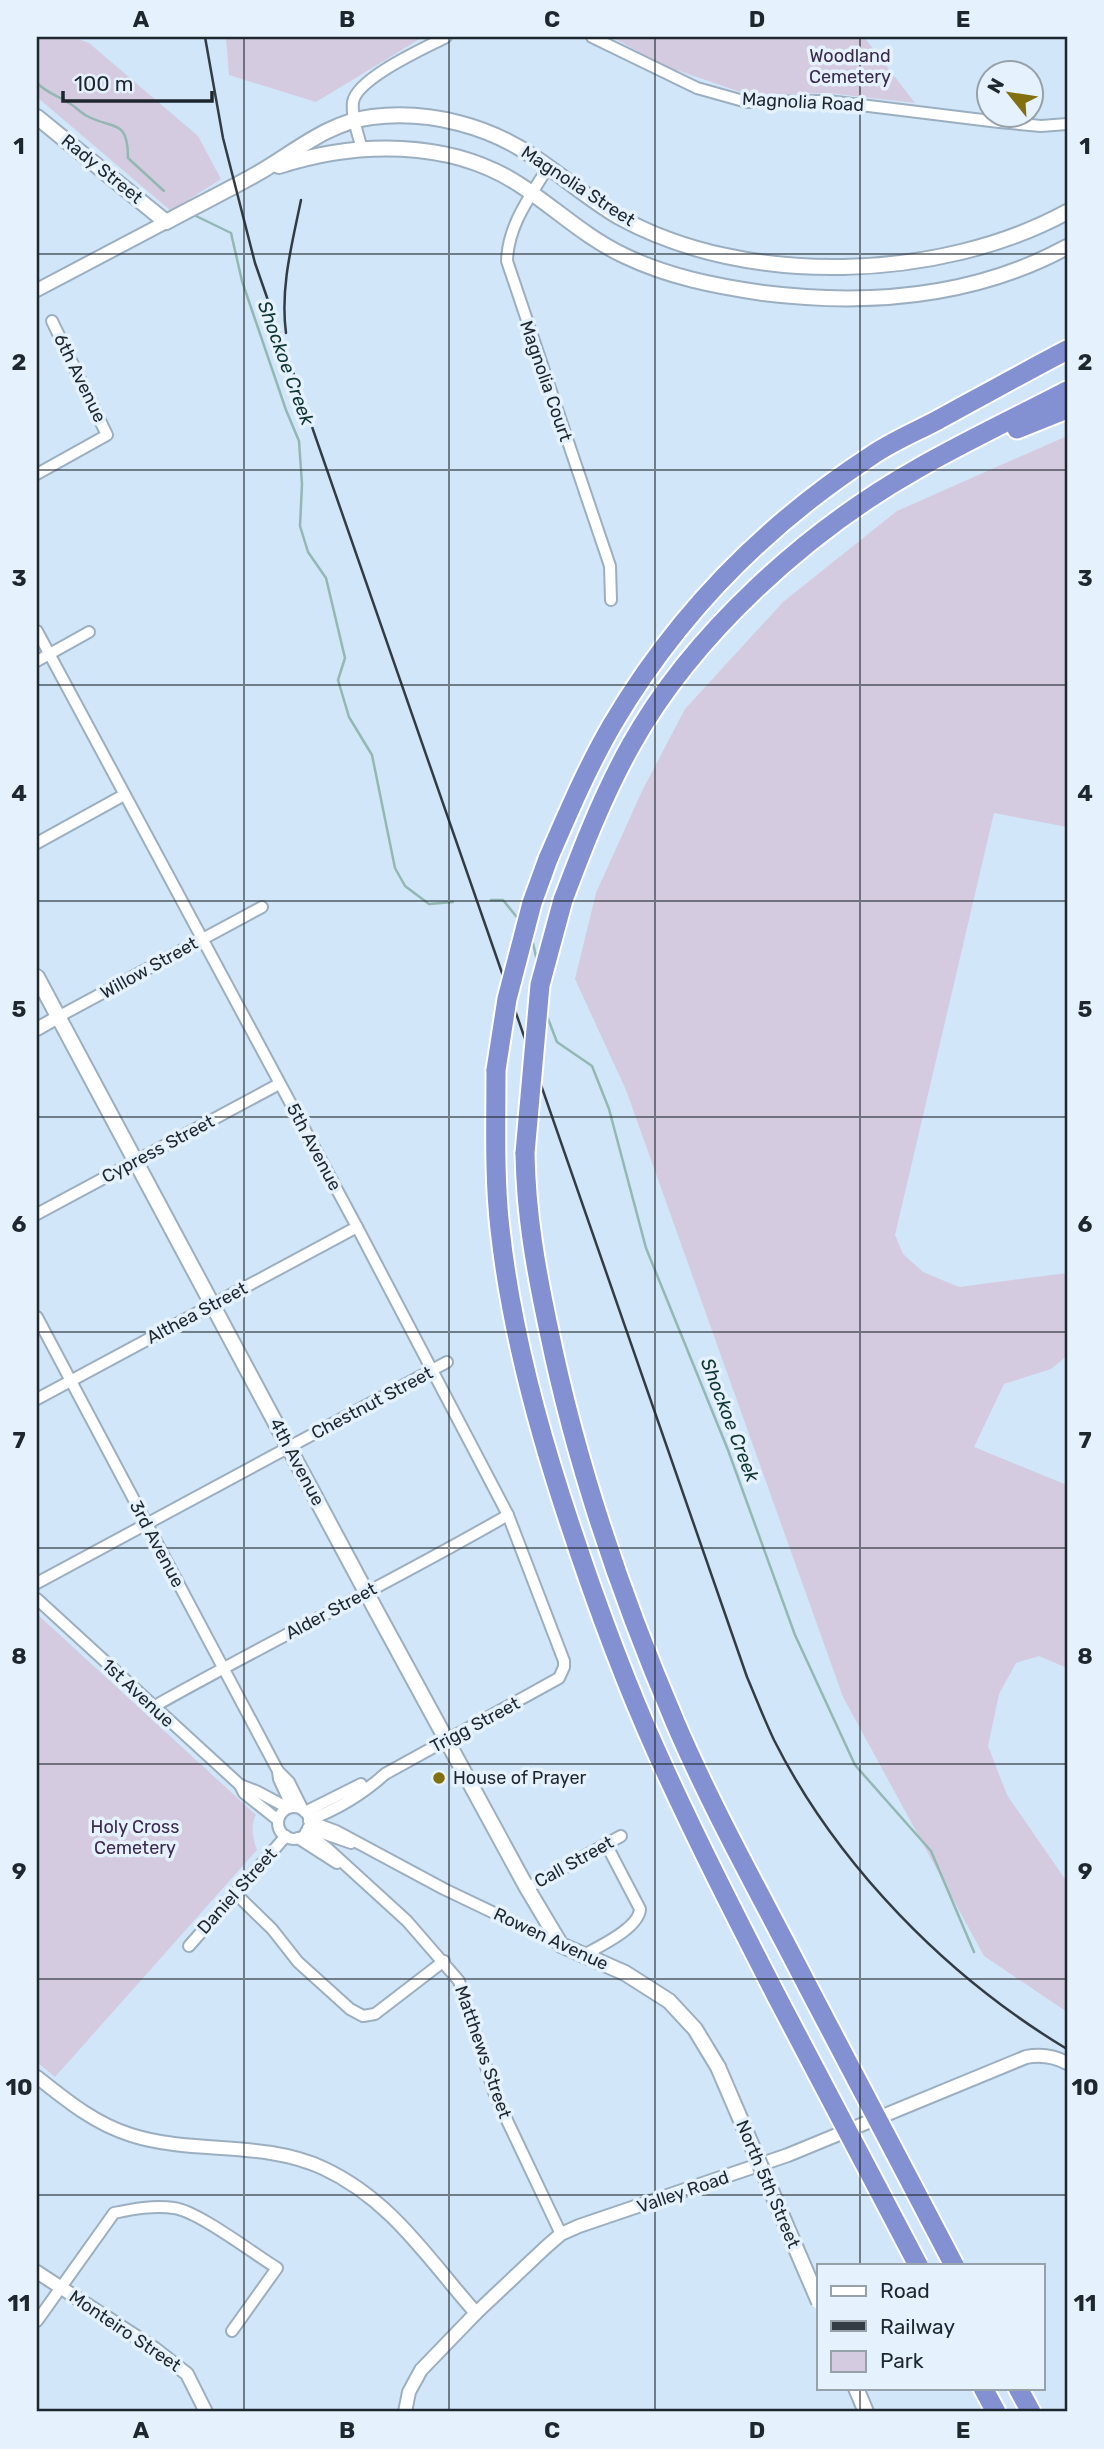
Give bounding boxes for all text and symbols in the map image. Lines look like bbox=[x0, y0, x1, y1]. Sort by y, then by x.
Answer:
text: A bbox=[133, 5, 150, 33]
text: B bbox=[339, 5, 355, 33]
text: C bbox=[544, 5, 560, 33]
text: D bbox=[749, 5, 765, 33]
text: E bbox=[956, 5, 970, 33]
park label: Woodland Cemetery bbox=[809, 45, 891, 88]
scale bar bbox=[63, 60, 212, 104]
north arrow bbox=[974, 60, 1044, 130]
text: 100 m bbox=[74, 71, 133, 96]
text: N bbox=[982, 74, 1009, 97]
street label: Magnolia Road bbox=[742, 88, 864, 116]
street label: Rady Street bbox=[57, 130, 147, 208]
text: 1 bbox=[13, 132, 25, 160]
text: 1 bbox=[1079, 132, 1091, 160]
street label: Magnolia Street bbox=[517, 141, 639, 231]
water label: Shockoe Creek bbox=[253, 298, 319, 429]
street label: Magnolia Court bbox=[515, 318, 577, 444]
street label: 6th Avenue bbox=[49, 330, 111, 426]
text: 2 bbox=[12, 348, 26, 376]
text: 2 bbox=[1078, 348, 1092, 376]
text: 3 bbox=[11, 564, 27, 592]
text: 3 bbox=[1077, 564, 1093, 592]
text: 4 bbox=[11, 779, 27, 807]
text: 4 bbox=[1077, 779, 1093, 807]
street label: Willow Street bbox=[96, 932, 202, 1004]
text: 5 bbox=[12, 995, 27, 1023]
text: 5 bbox=[1078, 995, 1093, 1023]
street label: 5th Avenue bbox=[282, 1100, 346, 1194]
street label: Cypress Street bbox=[98, 1110, 218, 1188]
text: 6 bbox=[12, 1210, 27, 1238]
text: 6 bbox=[1078, 1210, 1093, 1238]
street label: Althea Street bbox=[143, 1277, 251, 1349]
water label: Shockoe Creek bbox=[696, 1355, 764, 1485]
street label: Chestnut Street bbox=[307, 1362, 437, 1444]
street label: 4th Avenue bbox=[265, 1414, 329, 1510]
text: 7 bbox=[12, 1426, 26, 1454]
text: 7 bbox=[1078, 1426, 1092, 1454]
street label: 3rd Avenue bbox=[125, 1497, 189, 1591]
street label: Alder Street bbox=[282, 1578, 380, 1644]
text: 8 bbox=[11, 1642, 27, 1670]
text: 8 bbox=[1077, 1642, 1093, 1670]
street label: 1st Avenue bbox=[97, 1654, 179, 1732]
street label: Trigg Street bbox=[427, 1692, 523, 1758]
place label: House of Prayer bbox=[453, 1767, 587, 1789]
marker: House of Prayer bbox=[431, 1770, 447, 1786]
park label: Holy Cross Cemetery bbox=[91, 1816, 179, 1859]
street label: Call Street bbox=[531, 1831, 617, 1893]
street label: Daniel Street bbox=[193, 1843, 281, 1939]
text: 9 bbox=[12, 1857, 26, 1885]
text: 9 bbox=[1078, 1857, 1092, 1885]
street label: Rowen Avenue bbox=[490, 1903, 612, 1975]
street label: Matthews Street bbox=[450, 1983, 516, 2121]
text: 10 bbox=[5, 2073, 33, 2101]
text: 10 bbox=[1071, 2073, 1099, 2101]
street label: North 5th Street bbox=[731, 2117, 805, 2251]
street label: Valley Road bbox=[634, 2166, 732, 2218]
legend bbox=[817, 2264, 1044, 2390]
text: Road bbox=[880, 2278, 930, 2303]
street label: Monteiro Street bbox=[65, 2285, 185, 2377]
text: 11 bbox=[8, 2289, 30, 2317]
text: 11 bbox=[1074, 2289, 1096, 2317]
text: Railway bbox=[880, 2314, 955, 2339]
text: Park bbox=[880, 2348, 924, 2373]
text: A bbox=[133, 2416, 150, 2444]
text: B bbox=[339, 2416, 355, 2444]
text: C bbox=[544, 2416, 560, 2444]
text: D bbox=[749, 2416, 765, 2444]
text: E bbox=[956, 2416, 970, 2444]

